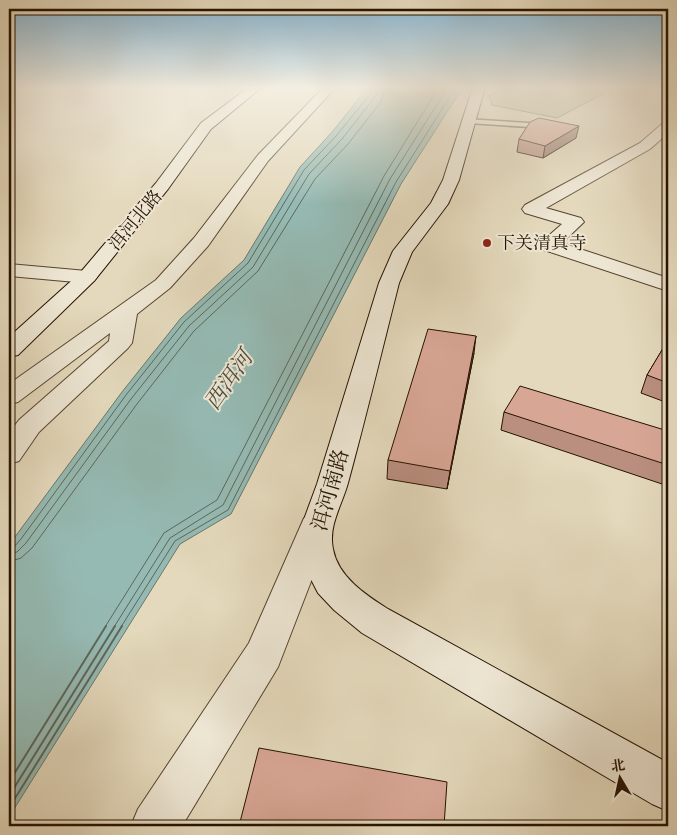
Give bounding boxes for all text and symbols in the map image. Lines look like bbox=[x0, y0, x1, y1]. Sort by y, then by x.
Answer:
street label: 洱河北路 bbox=[103, 185, 168, 256]
place label: 下关清真寺 bbox=[497, 231, 587, 256]
marker: 下关清真寺 bbox=[481, 237, 493, 249]
water label: 西洱河 bbox=[198, 342, 262, 416]
street label: 洱河南路 bbox=[305, 446, 356, 535]
north arrow bbox=[594, 752, 644, 802]
text: 北 bbox=[610, 755, 626, 776]

